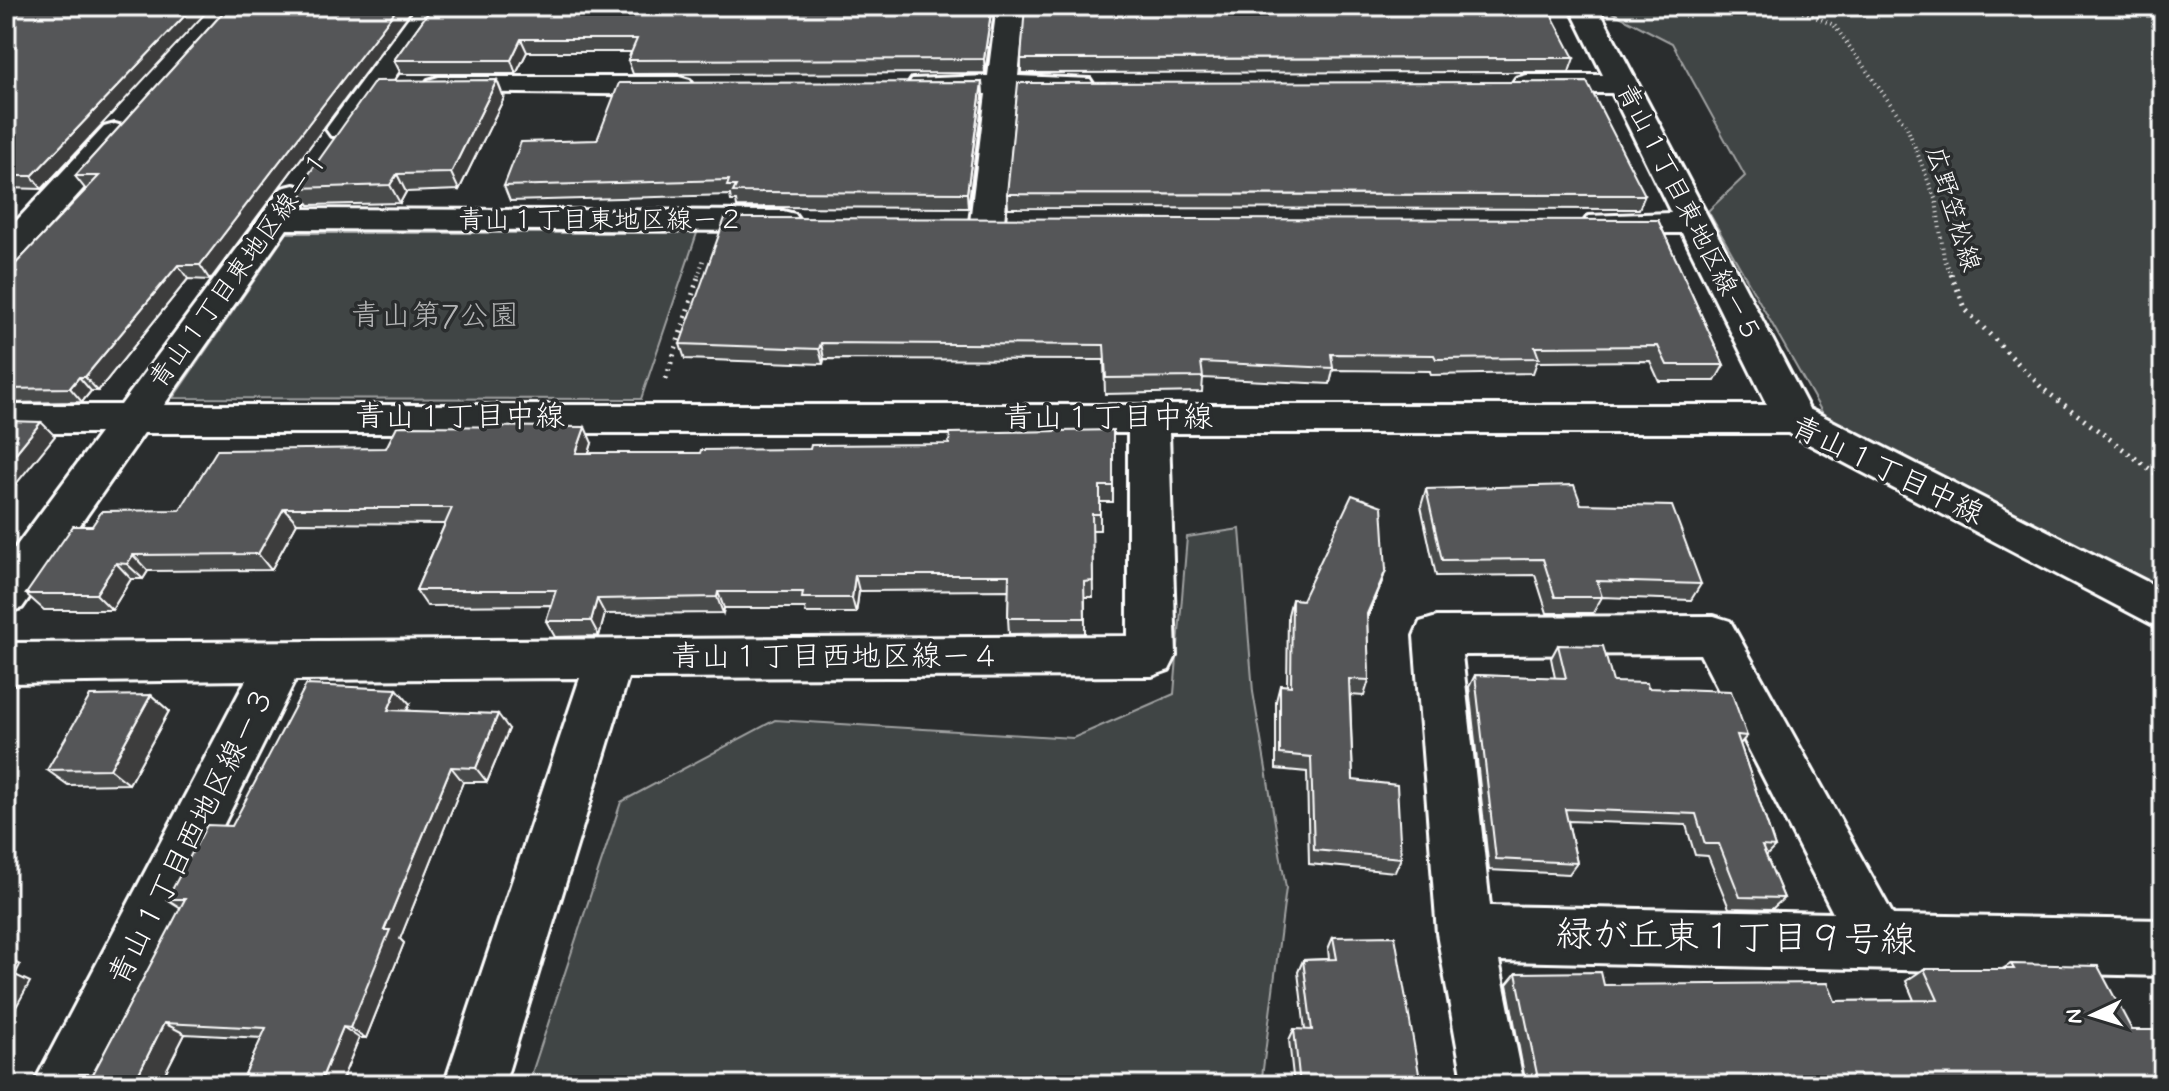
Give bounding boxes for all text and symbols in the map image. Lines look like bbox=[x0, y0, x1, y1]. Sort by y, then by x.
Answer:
street label: 青山１丁目東地区線ー５ bbox=[1608, 78, 1768, 348]
street label: 広野笠松線 bbox=[1917, 142, 1987, 276]
street label: 青山１丁目東地区線ー１ bbox=[142, 144, 338, 396]
street label: 青山１丁目東地区線ー２ bbox=[458, 204, 744, 238]
park label: 青山第7公園 bbox=[351, 297, 519, 336]
street label: 青山１丁目中線 bbox=[355, 398, 565, 437]
street label: 青山１丁目中線 bbox=[1003, 399, 1213, 438]
street label: 青山１丁目中線 bbox=[1784, 407, 1990, 535]
street label: 青山１丁目西地区線ー４ bbox=[671, 638, 1001, 677]
street label: 青山１丁目西地区線ー３ bbox=[100, 680, 284, 992]
street label: 緑が丘東１丁目９号線 bbox=[1556, 912, 1916, 966]
north arrow bbox=[2053, 975, 2133, 1055]
text: N bbox=[2061, 1008, 2090, 1025]

